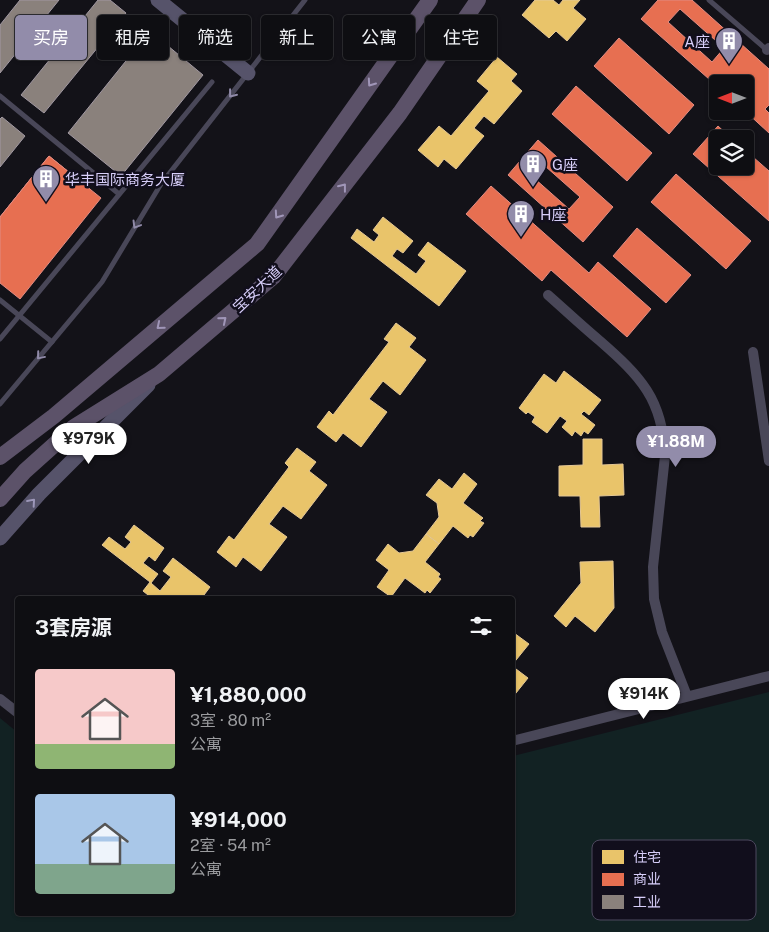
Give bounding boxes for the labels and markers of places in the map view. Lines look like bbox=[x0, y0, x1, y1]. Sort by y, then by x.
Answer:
building icon: A座 bbox=[714, 26, 744, 65]
place label: A座 bbox=[684, 33, 710, 50]
building icon: G座 bbox=[518, 149, 548, 188]
place label: G座 bbox=[552, 156, 578, 173]
building icon: 华丰国际商务大厦 bbox=[31, 164, 61, 203]
place label: 华丰国际商务大厦 bbox=[65, 171, 185, 188]
building icon: H座 bbox=[506, 199, 536, 238]
place label: H座 bbox=[540, 206, 567, 223]
pin: ¥979K bbox=[54, 422, 124, 465]
pin: ¥1.88M bbox=[635, 426, 717, 468]
pin: ¥914K bbox=[609, 678, 679, 720]

